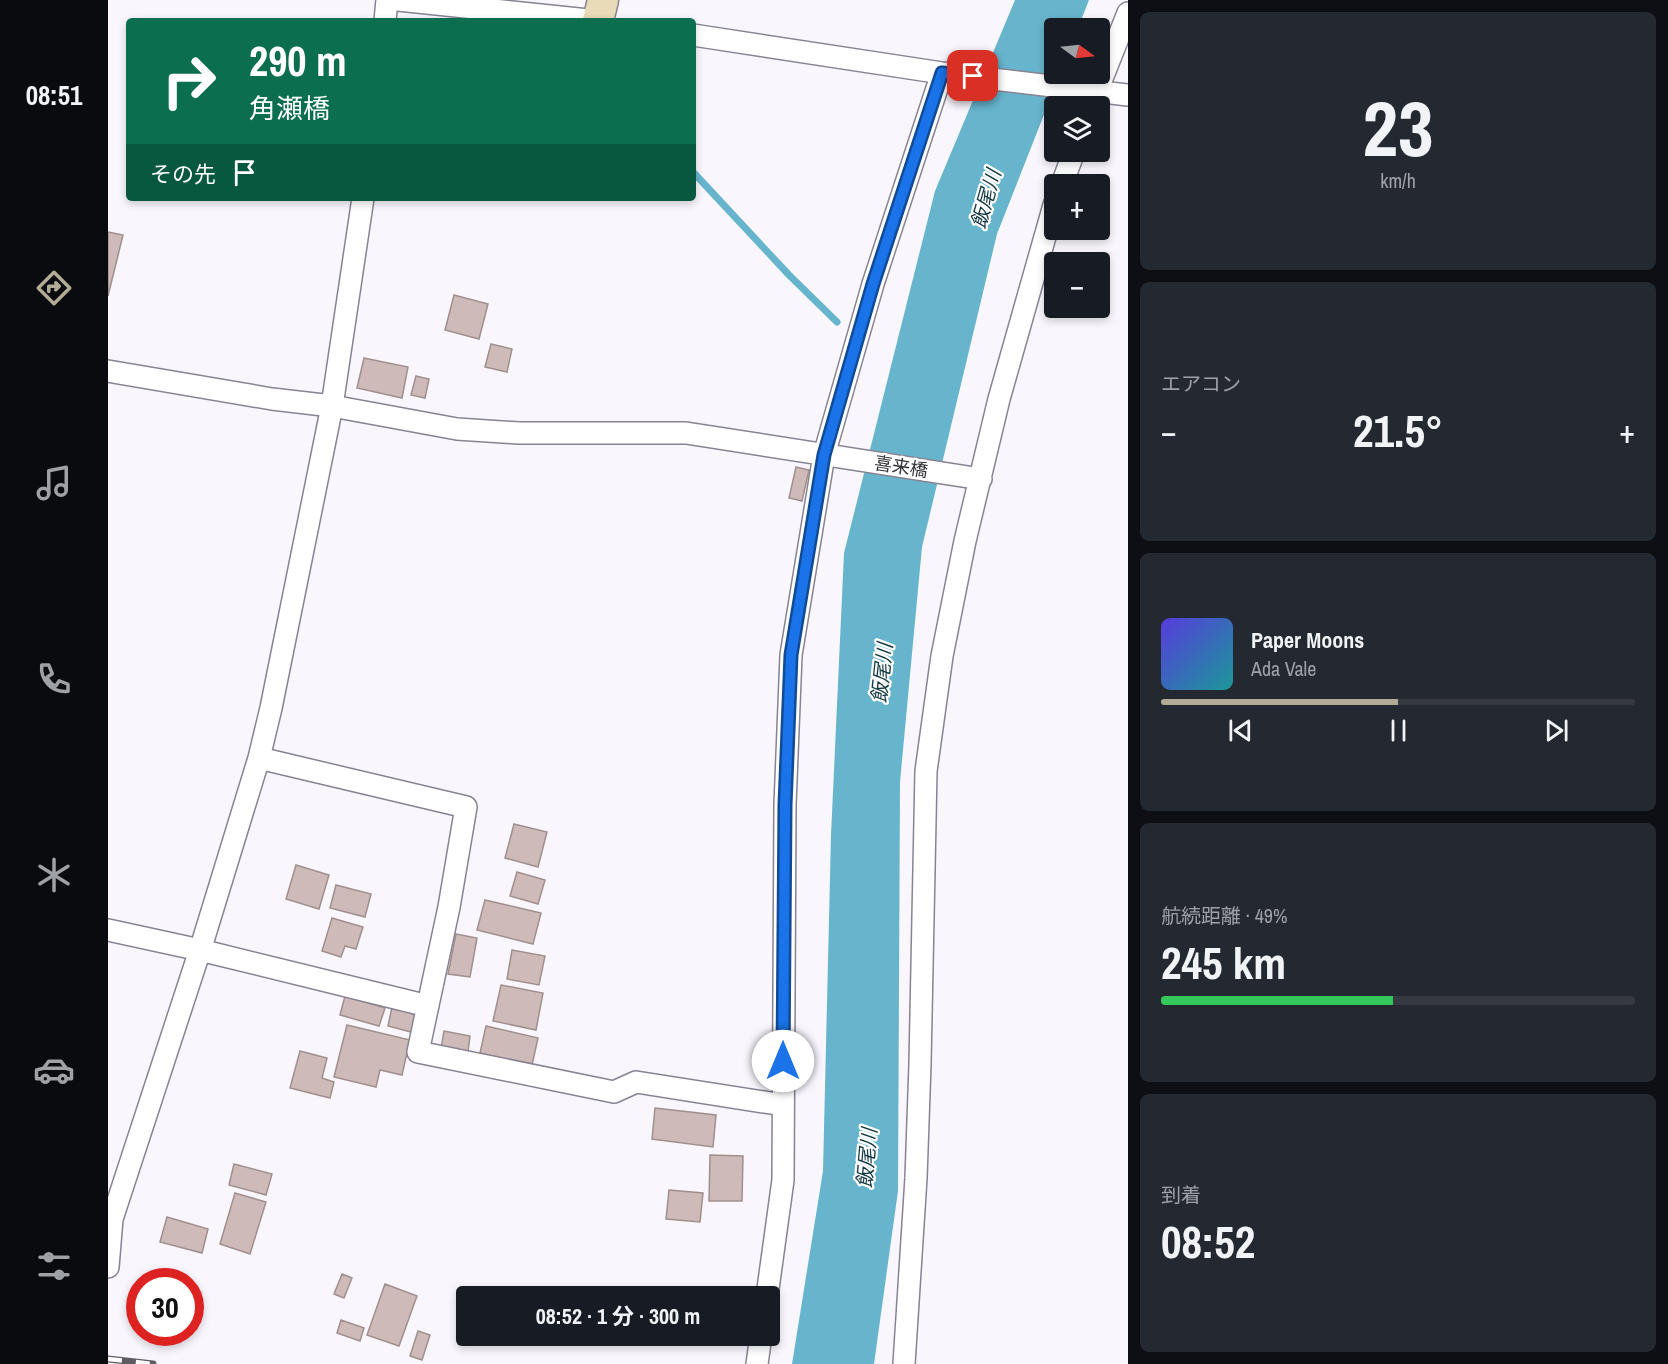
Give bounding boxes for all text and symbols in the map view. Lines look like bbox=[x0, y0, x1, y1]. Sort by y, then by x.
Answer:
north arrow bbox=[1044, 18, 1110, 84]
map controls bbox=[1044, 18, 1110, 318]
text: 290 m bbox=[249, 33, 347, 89]
icon: right bbox=[150, 42, 228, 120]
pin bbox=[947, 50, 998, 101]
icon: arrive bbox=[956, 59, 989, 92]
text: 23 bbox=[1362, 75, 1434, 180]
text: 08:51 bbox=[26, 77, 82, 113]
text: 角瀬橋 bbox=[249, 90, 330, 126]
button: layers bbox=[1044, 96, 1110, 162]
icon: arrive bbox=[228, 156, 261, 189]
text: その先 bbox=[150, 159, 216, 189]
water label: 飯尾川 bbox=[964, 164, 1007, 231]
text: km/h bbox=[1380, 167, 1416, 194]
button: + bbox=[1044, 174, 1110, 240]
button: − bbox=[1044, 252, 1110, 318]
icon: directions bbox=[33, 267, 75, 309]
text: エアコン bbox=[1161, 370, 1241, 397]
text: 21.5° bbox=[1353, 400, 1443, 461]
text: − bbox=[1161, 409, 1177, 453]
text: + bbox=[1619, 409, 1635, 453]
street label: 喜来橋 bbox=[872, 450, 930, 483]
icon: music bbox=[33, 462, 75, 504]
text: Paper Moons bbox=[1251, 625, 1364, 655]
water label: 飯尾川 bbox=[865, 640, 898, 704]
text: Ada Vale bbox=[1251, 655, 1316, 682]
icon: phone bbox=[33, 658, 75, 700]
icon: previous bbox=[1224, 714, 1257, 747]
icon: pause bbox=[1382, 714, 1415, 747]
icon: next bbox=[1540, 714, 1573, 747]
icon: climate bbox=[33, 854, 75, 896]
text: 航続距離 · 49% bbox=[1161, 902, 1288, 929]
text: 245 km bbox=[1161, 932, 1286, 993]
position arrow bbox=[751, 1029, 815, 1093]
icon: car bbox=[33, 1049, 75, 1091]
water label: 飯尾川 bbox=[850, 1125, 883, 1189]
text: 到着 bbox=[1161, 1181, 1201, 1208]
text: 08:52 bbox=[1161, 1211, 1255, 1272]
icon: filters bbox=[33, 1245, 75, 1287]
speed limit sign: 30 bbox=[126, 1268, 204, 1346]
text: 08:52 · 1 分 · 300 m bbox=[536, 1301, 700, 1331]

